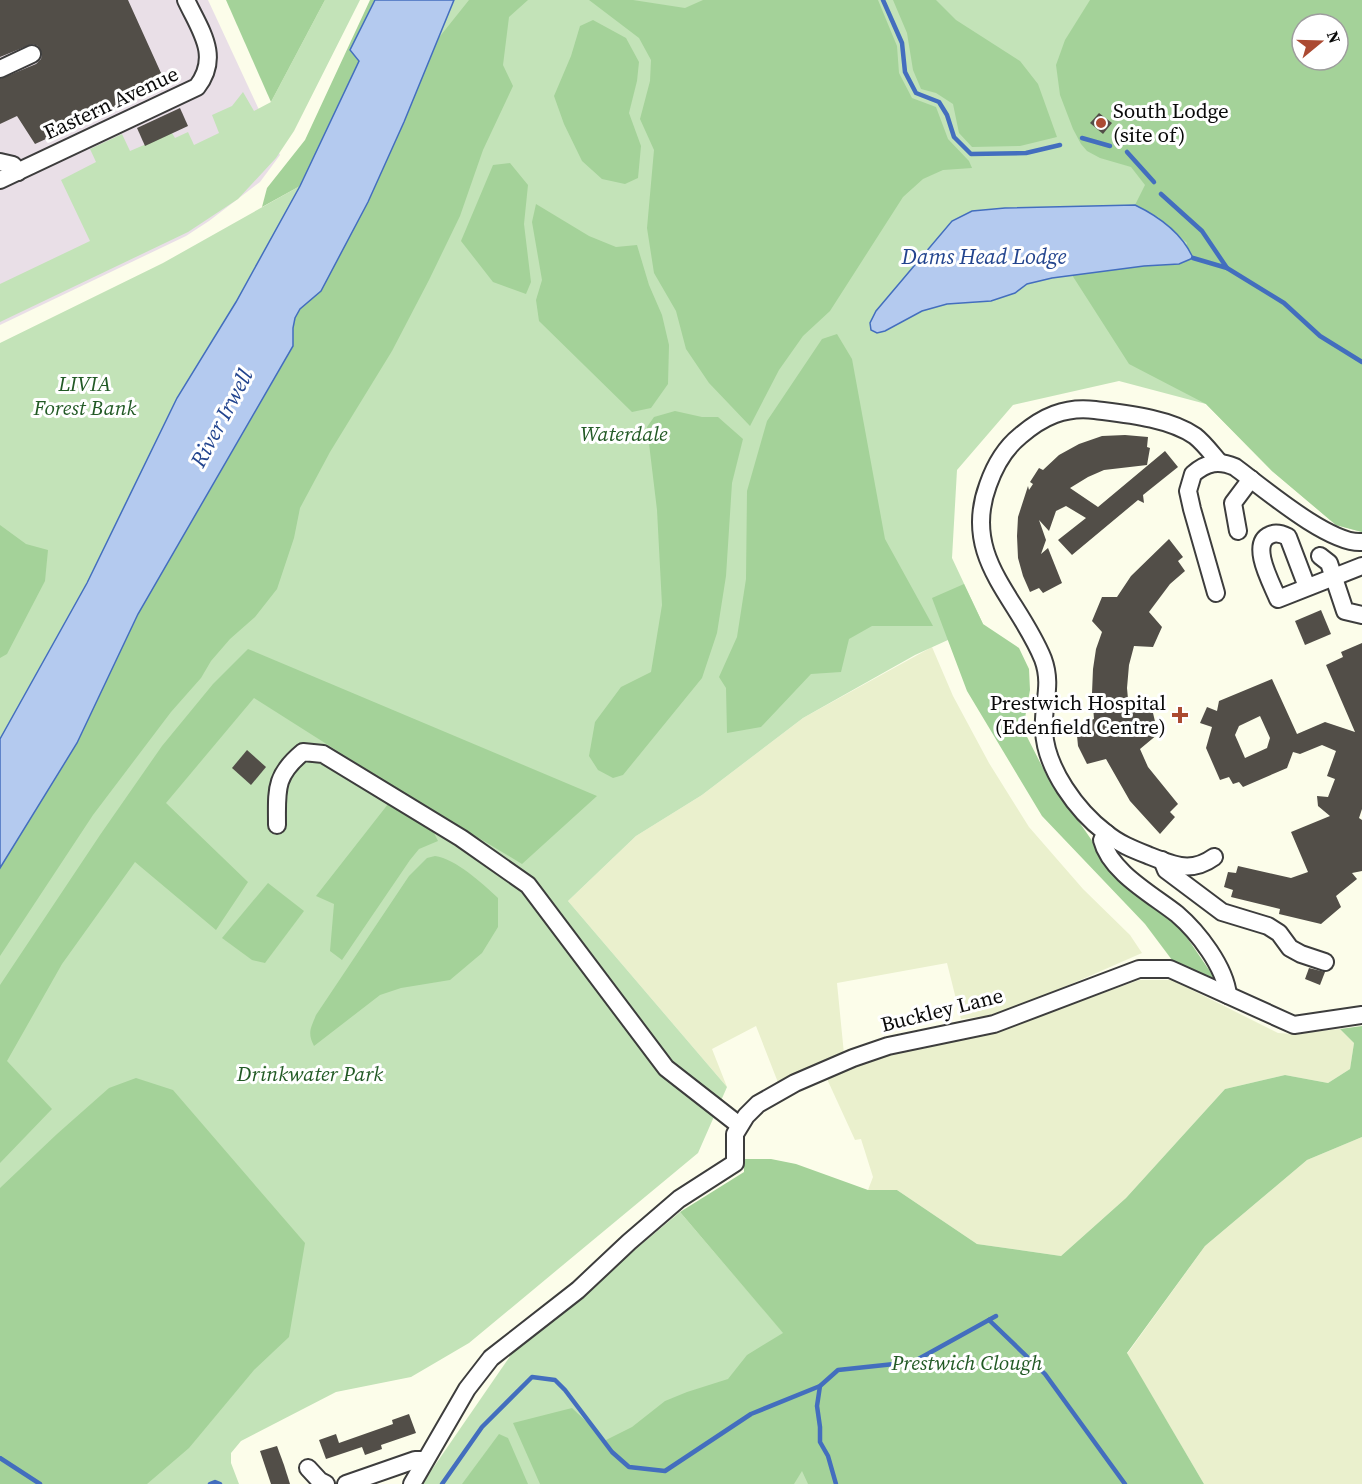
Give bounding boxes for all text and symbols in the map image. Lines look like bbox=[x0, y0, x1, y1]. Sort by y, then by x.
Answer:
north arrow bbox=[1290, 12, 1350, 72]
text: N bbox=[1322, 28, 1347, 47]
street label: Eastern Avenue bbox=[39, 59, 183, 146]
place label: South Lodge (site of) bbox=[1113, 96, 1229, 149]
marker: South Lodge (site of) bbox=[1094, 116, 1108, 130]
water label: Dams Head Lodge bbox=[901, 241, 1067, 271]
water label: River Irwell bbox=[182, 363, 260, 473]
park label: LIVIA Forest Bank bbox=[33, 369, 136, 422]
park label: Waterdale bbox=[580, 419, 668, 448]
place label: Prestwich Hospital (Edenfield Centre) bbox=[990, 688, 1166, 741]
marker: Prestwich Hospital (Edenfield Centre) bbox=[1171, 706, 1189, 724]
street label: Buckley Lane bbox=[878, 980, 1006, 1039]
park label: Drinkwater Park bbox=[236, 1059, 383, 1088]
park label: Prestwich Clough bbox=[891, 1348, 1043, 1377]

